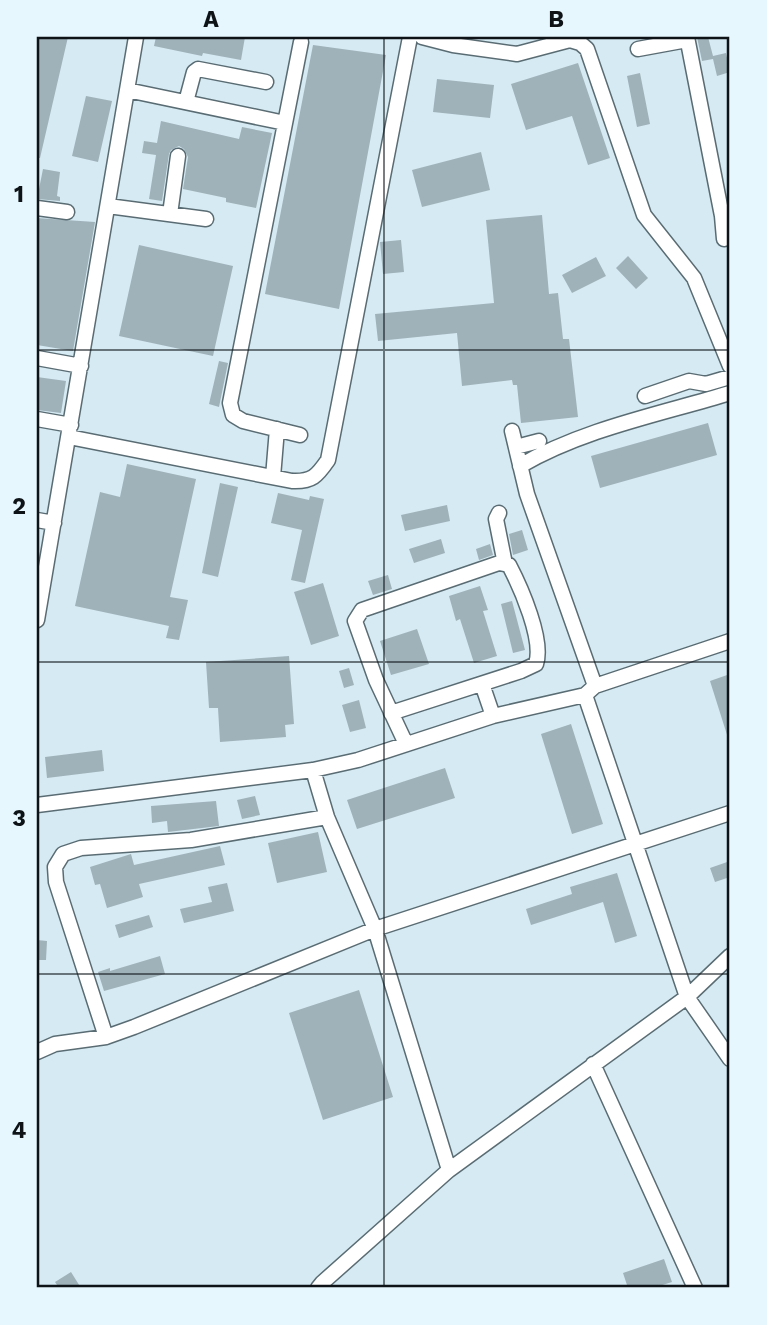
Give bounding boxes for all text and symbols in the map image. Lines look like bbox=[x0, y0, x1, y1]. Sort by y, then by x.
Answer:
text: A bbox=[203, 6, 219, 33]
text: B bbox=[548, 6, 564, 33]
text: 1 bbox=[14, 181, 24, 208]
text: 2 bbox=[12, 493, 26, 520]
text: 3 bbox=[12, 805, 26, 832]
text: 4 bbox=[12, 1117, 27, 1144]

